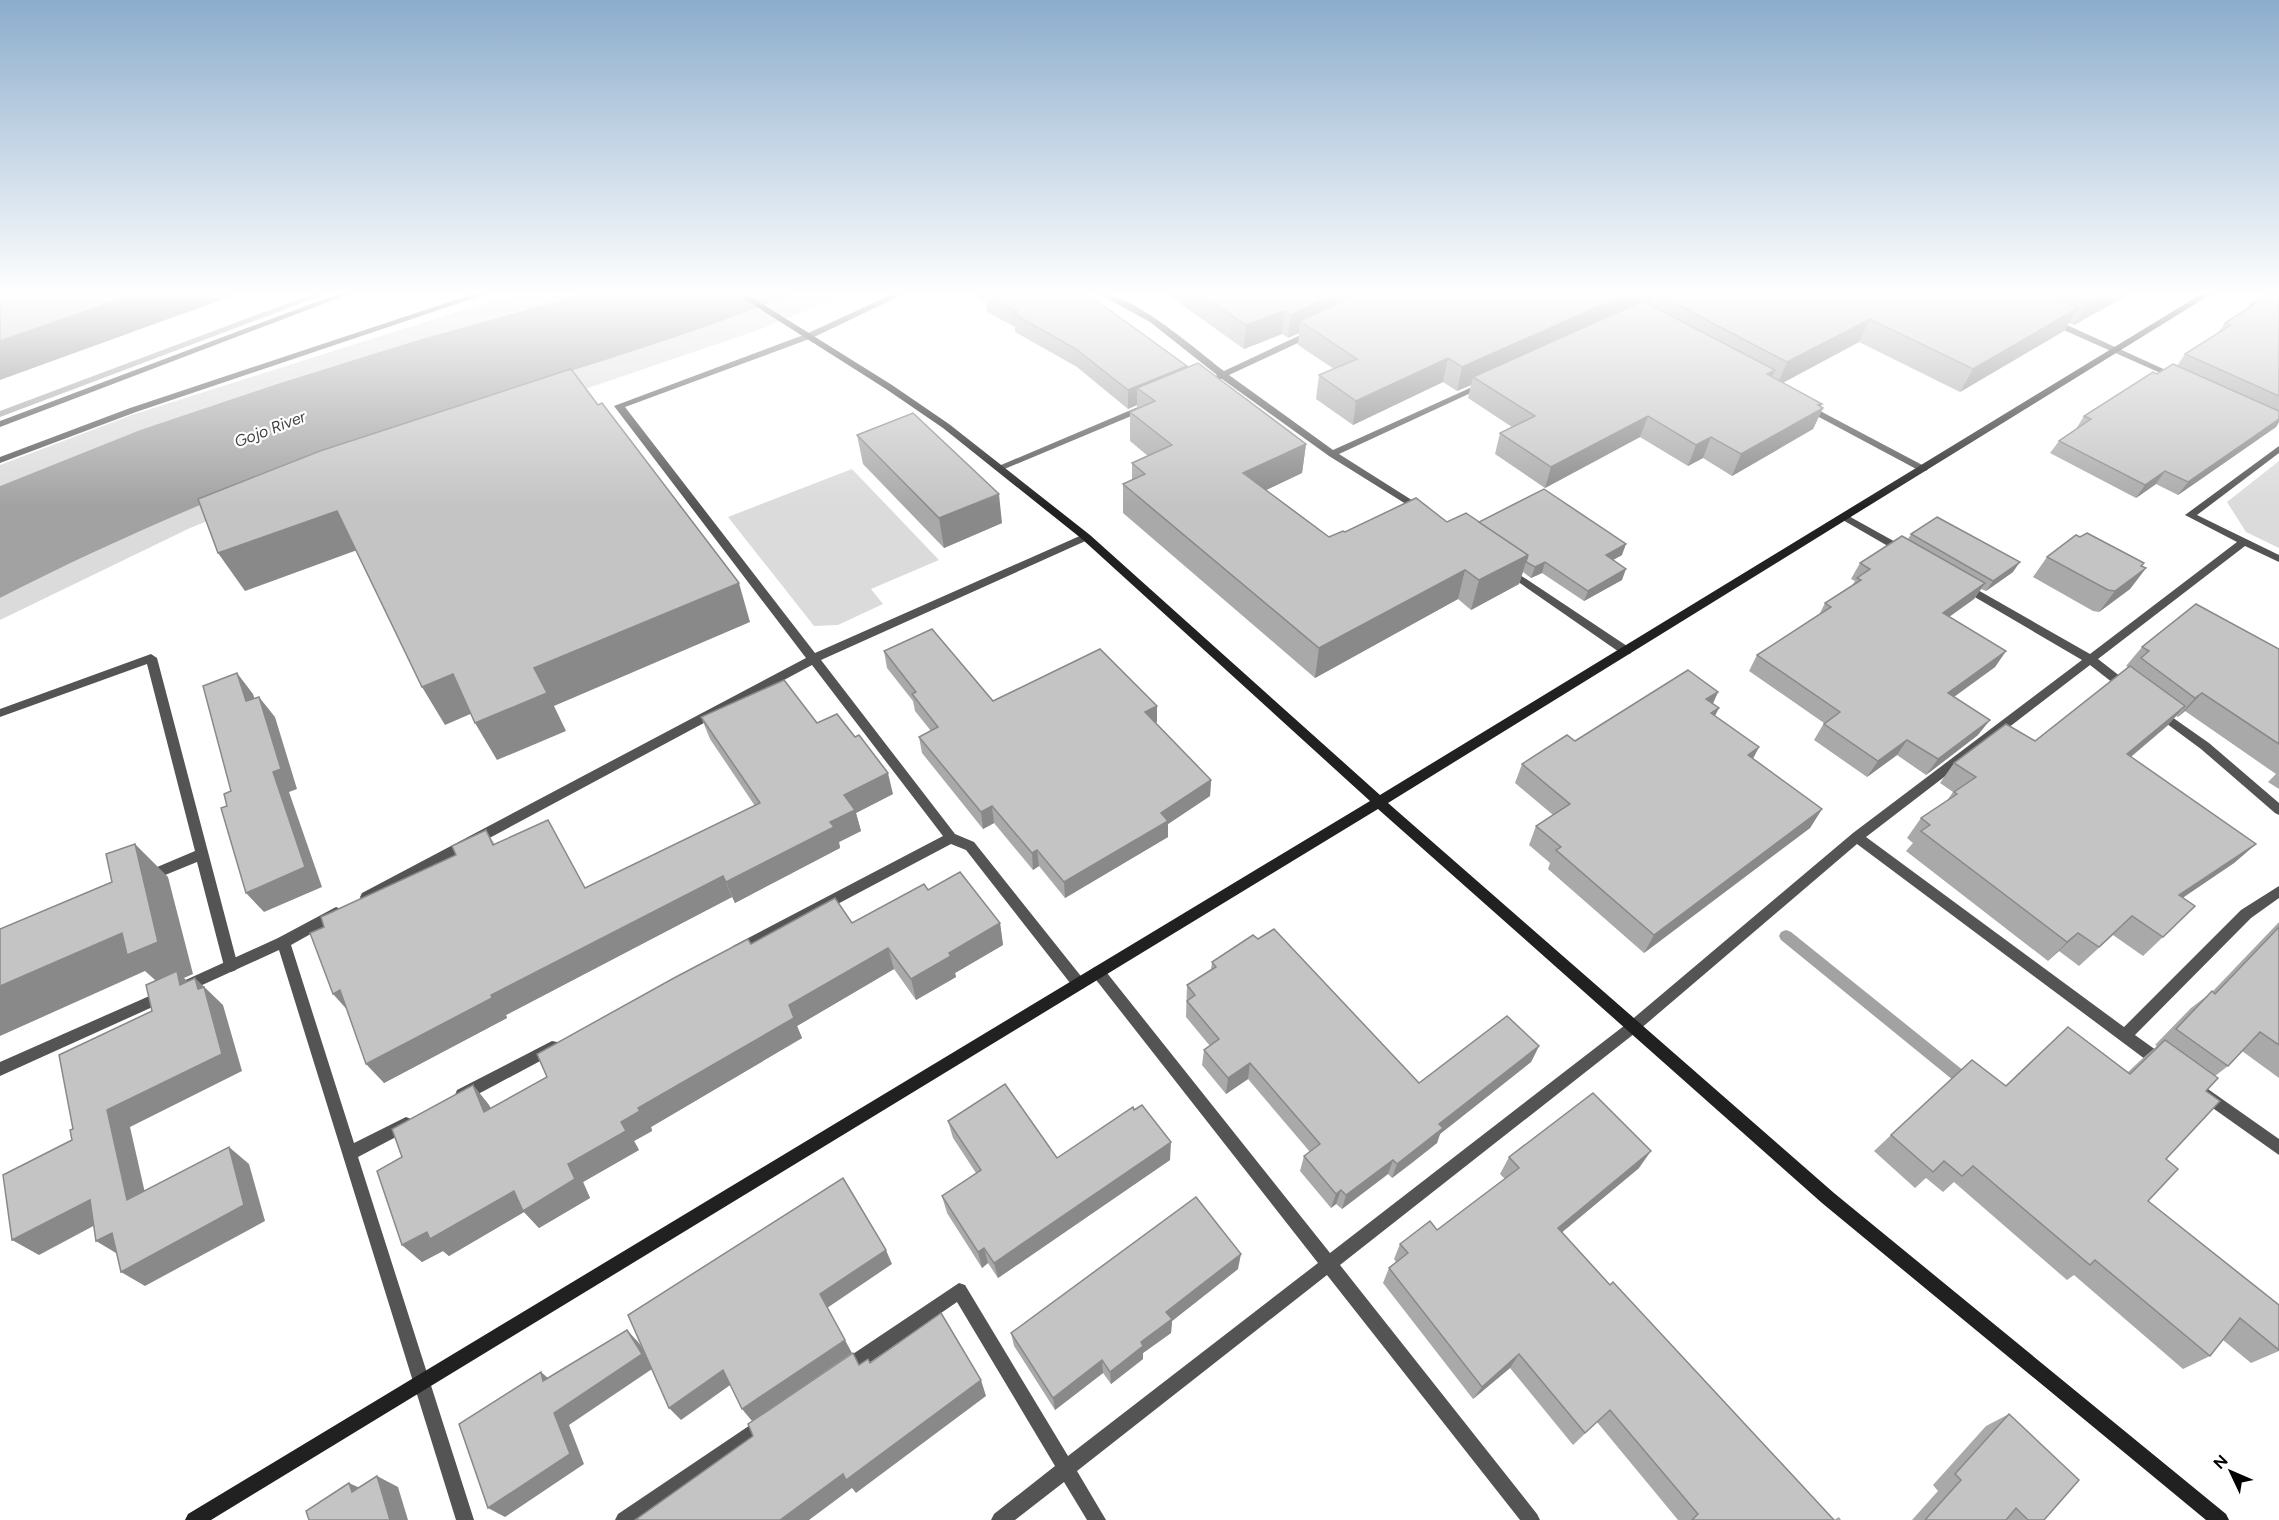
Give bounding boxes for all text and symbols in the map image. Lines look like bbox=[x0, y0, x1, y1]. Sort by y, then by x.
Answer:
water label: Gojo River bbox=[232, 407, 309, 451]
north arrow bbox=[2201, 1442, 2261, 1502]
text: N bbox=[2209, 1451, 2232, 1473]

